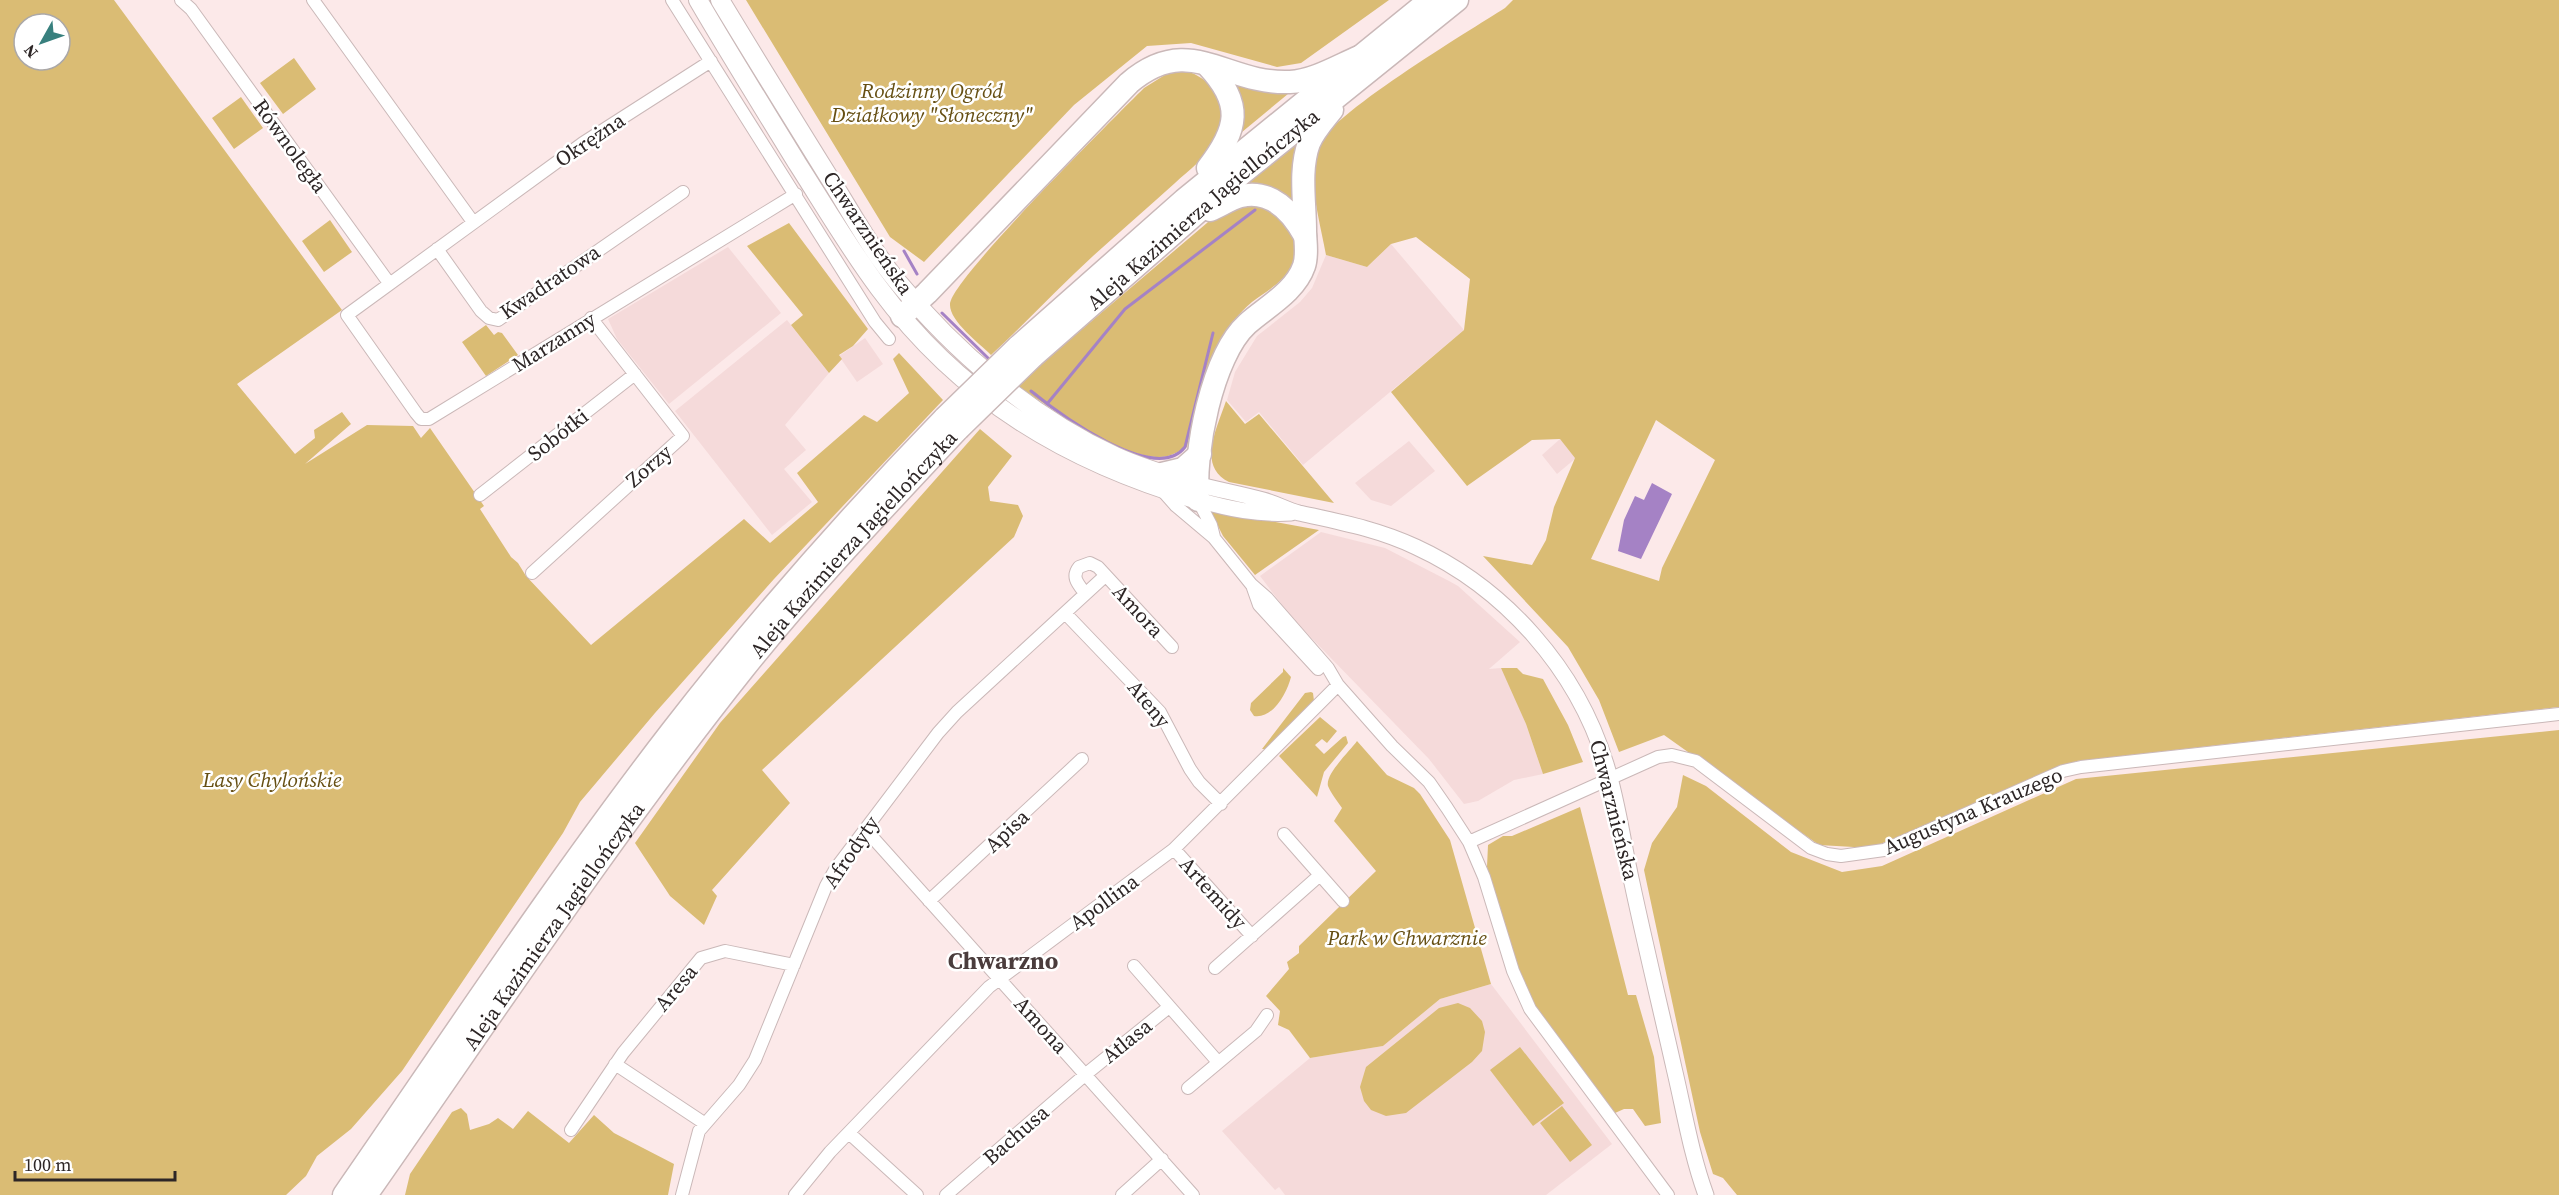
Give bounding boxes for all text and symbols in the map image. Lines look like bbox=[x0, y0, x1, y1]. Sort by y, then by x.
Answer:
north arrow bbox=[12, 12, 72, 72]
text: N bbox=[18, 40, 43, 63]
park label: Rodzinny Ogród Działkowy "Słoneczny" bbox=[830, 76, 1033, 129]
street label: Równoległa bbox=[247, 93, 334, 199]
street label: Aleja Kazimierza Jagiellończyka bbox=[1080, 101, 1325, 317]
street label: Okrężna bbox=[549, 105, 631, 174]
street label: Chwarznieńska bbox=[816, 165, 921, 301]
street label: Kwadratowa bbox=[494, 237, 606, 326]
street label: Marzanny bbox=[506, 304, 601, 379]
street label: Sobótki bbox=[521, 402, 594, 468]
street label: Aleja Kazimierza Jagiellończyka bbox=[743, 424, 964, 664]
street label: Zorzy bbox=[619, 437, 678, 494]
street label: Amora bbox=[1106, 577, 1171, 644]
street label: Ateny bbox=[1121, 674, 1178, 734]
street label: Chwarznieńska bbox=[1583, 737, 1646, 883]
street label: Augustyna Krauzego bbox=[1879, 760, 2067, 861]
park label: Lasy Chylońskie bbox=[202, 765, 342, 794]
street label: Aleja Kazimierza Jagiellończyka bbox=[456, 796, 651, 1056]
street label: Apisa bbox=[978, 802, 1036, 859]
street label: Afrodyty bbox=[816, 809, 886, 894]
street label: Artemidy bbox=[1173, 850, 1254, 935]
street label: Apollina bbox=[1063, 866, 1144, 937]
park label: Park w Chwarznie bbox=[1326, 923, 1487, 952]
district label: Chwarzno bbox=[948, 944, 1058, 977]
street label: Aresa bbox=[647, 958, 704, 1017]
street label: Amona bbox=[1008, 990, 1075, 1060]
street label: Atlasa bbox=[1095, 1011, 1158, 1070]
street label: Bachusa bbox=[977, 1098, 1055, 1171]
scale bar bbox=[15, 1144, 176, 1182]
text: 100 m bbox=[24, 1152, 71, 1177]

